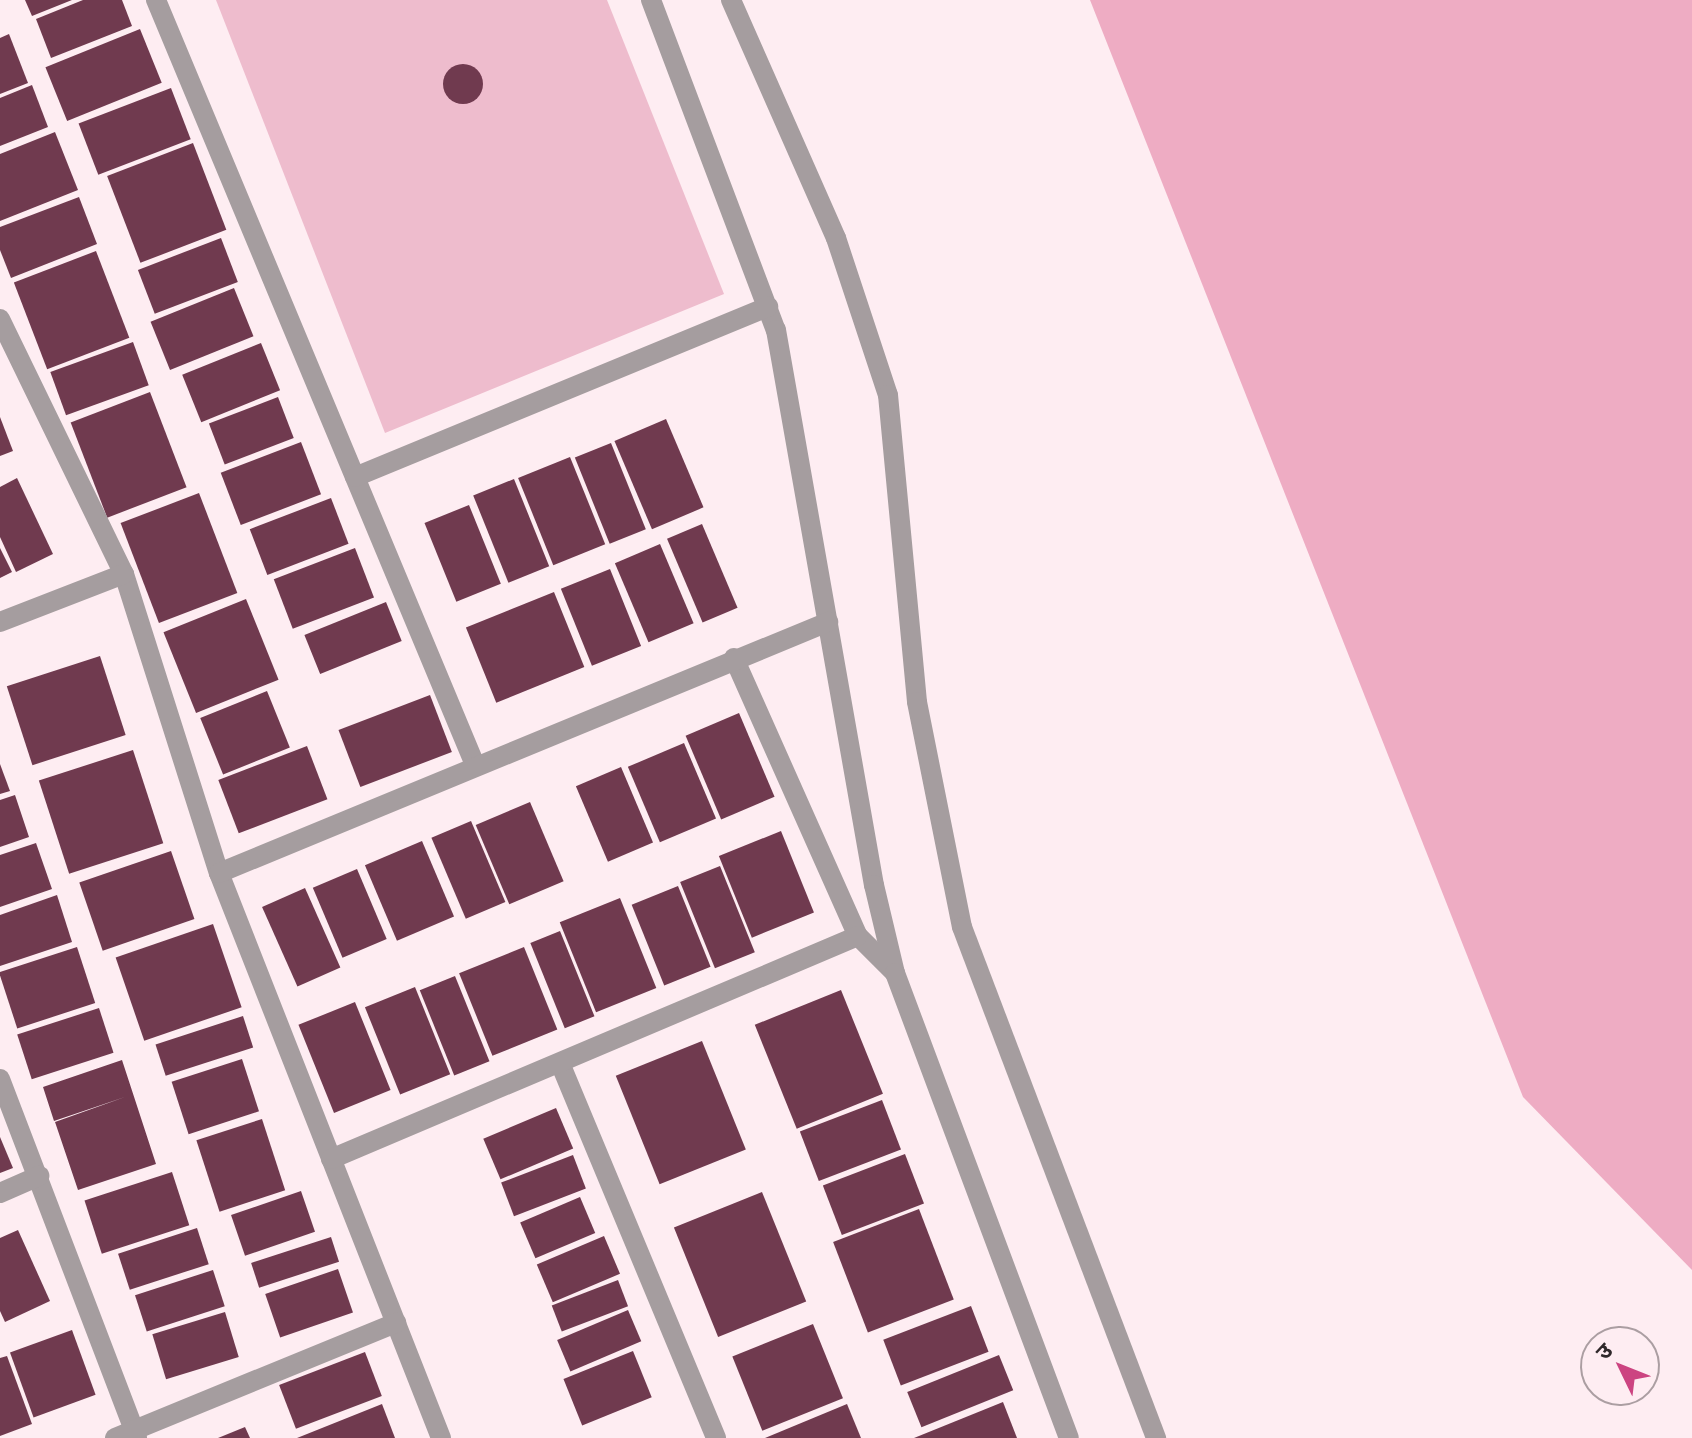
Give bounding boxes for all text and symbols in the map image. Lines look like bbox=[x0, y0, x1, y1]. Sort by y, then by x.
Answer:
north arrow bbox=[1580, 1326, 1660, 1406]
text: उ bbox=[1590, 1337, 1618, 1365]

